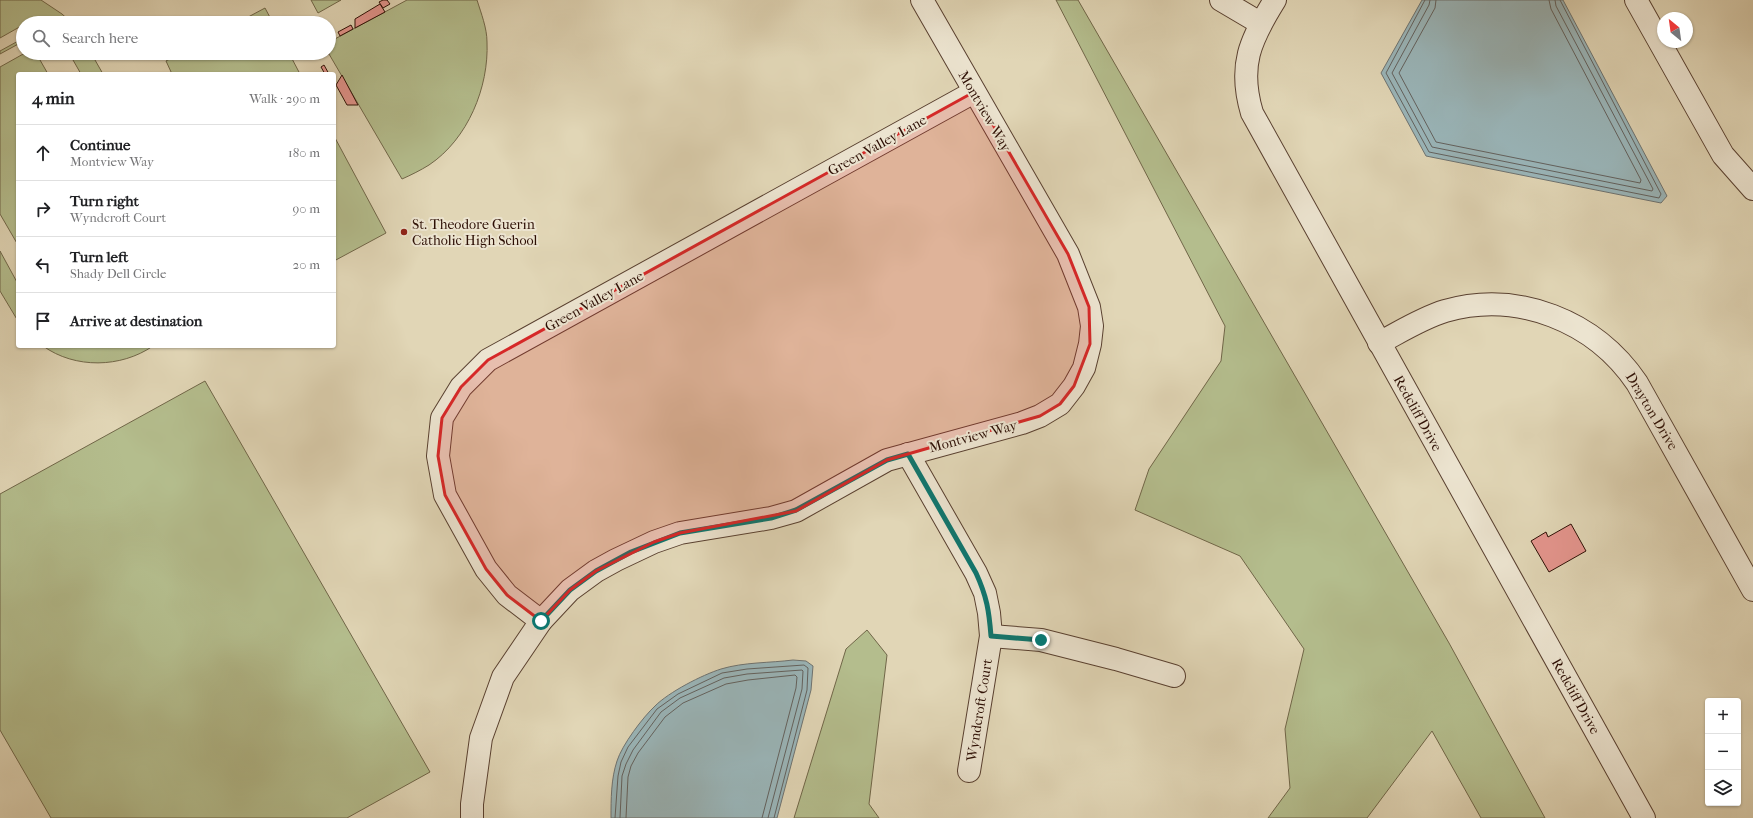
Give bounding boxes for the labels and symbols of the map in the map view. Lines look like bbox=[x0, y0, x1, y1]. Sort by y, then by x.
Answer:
north arrow bbox=[1657, 12, 1693, 48]
street label: Montview Way bbox=[955, 68, 1015, 155]
street label: Green Valley Lane bbox=[825, 111, 930, 180]
place label: St. Theodore Guerin Catholic High School bbox=[412, 216, 537, 249]
marker: St. Theodore Guerin Catholic High School bbox=[399, 227, 409, 237]
street label: Green Valley Lane bbox=[542, 267, 647, 336]
street label: Drayton Drive bbox=[1622, 369, 1681, 453]
street label: Redcliff Drive bbox=[1390, 372, 1445, 454]
street label: Montview Way bbox=[927, 416, 1020, 456]
route start bbox=[532, 612, 550, 630]
route end bbox=[1032, 631, 1050, 649]
street label: Redcliff Drive bbox=[1548, 655, 1603, 737]
street label: Wyndcroft Court bbox=[963, 658, 996, 764]

